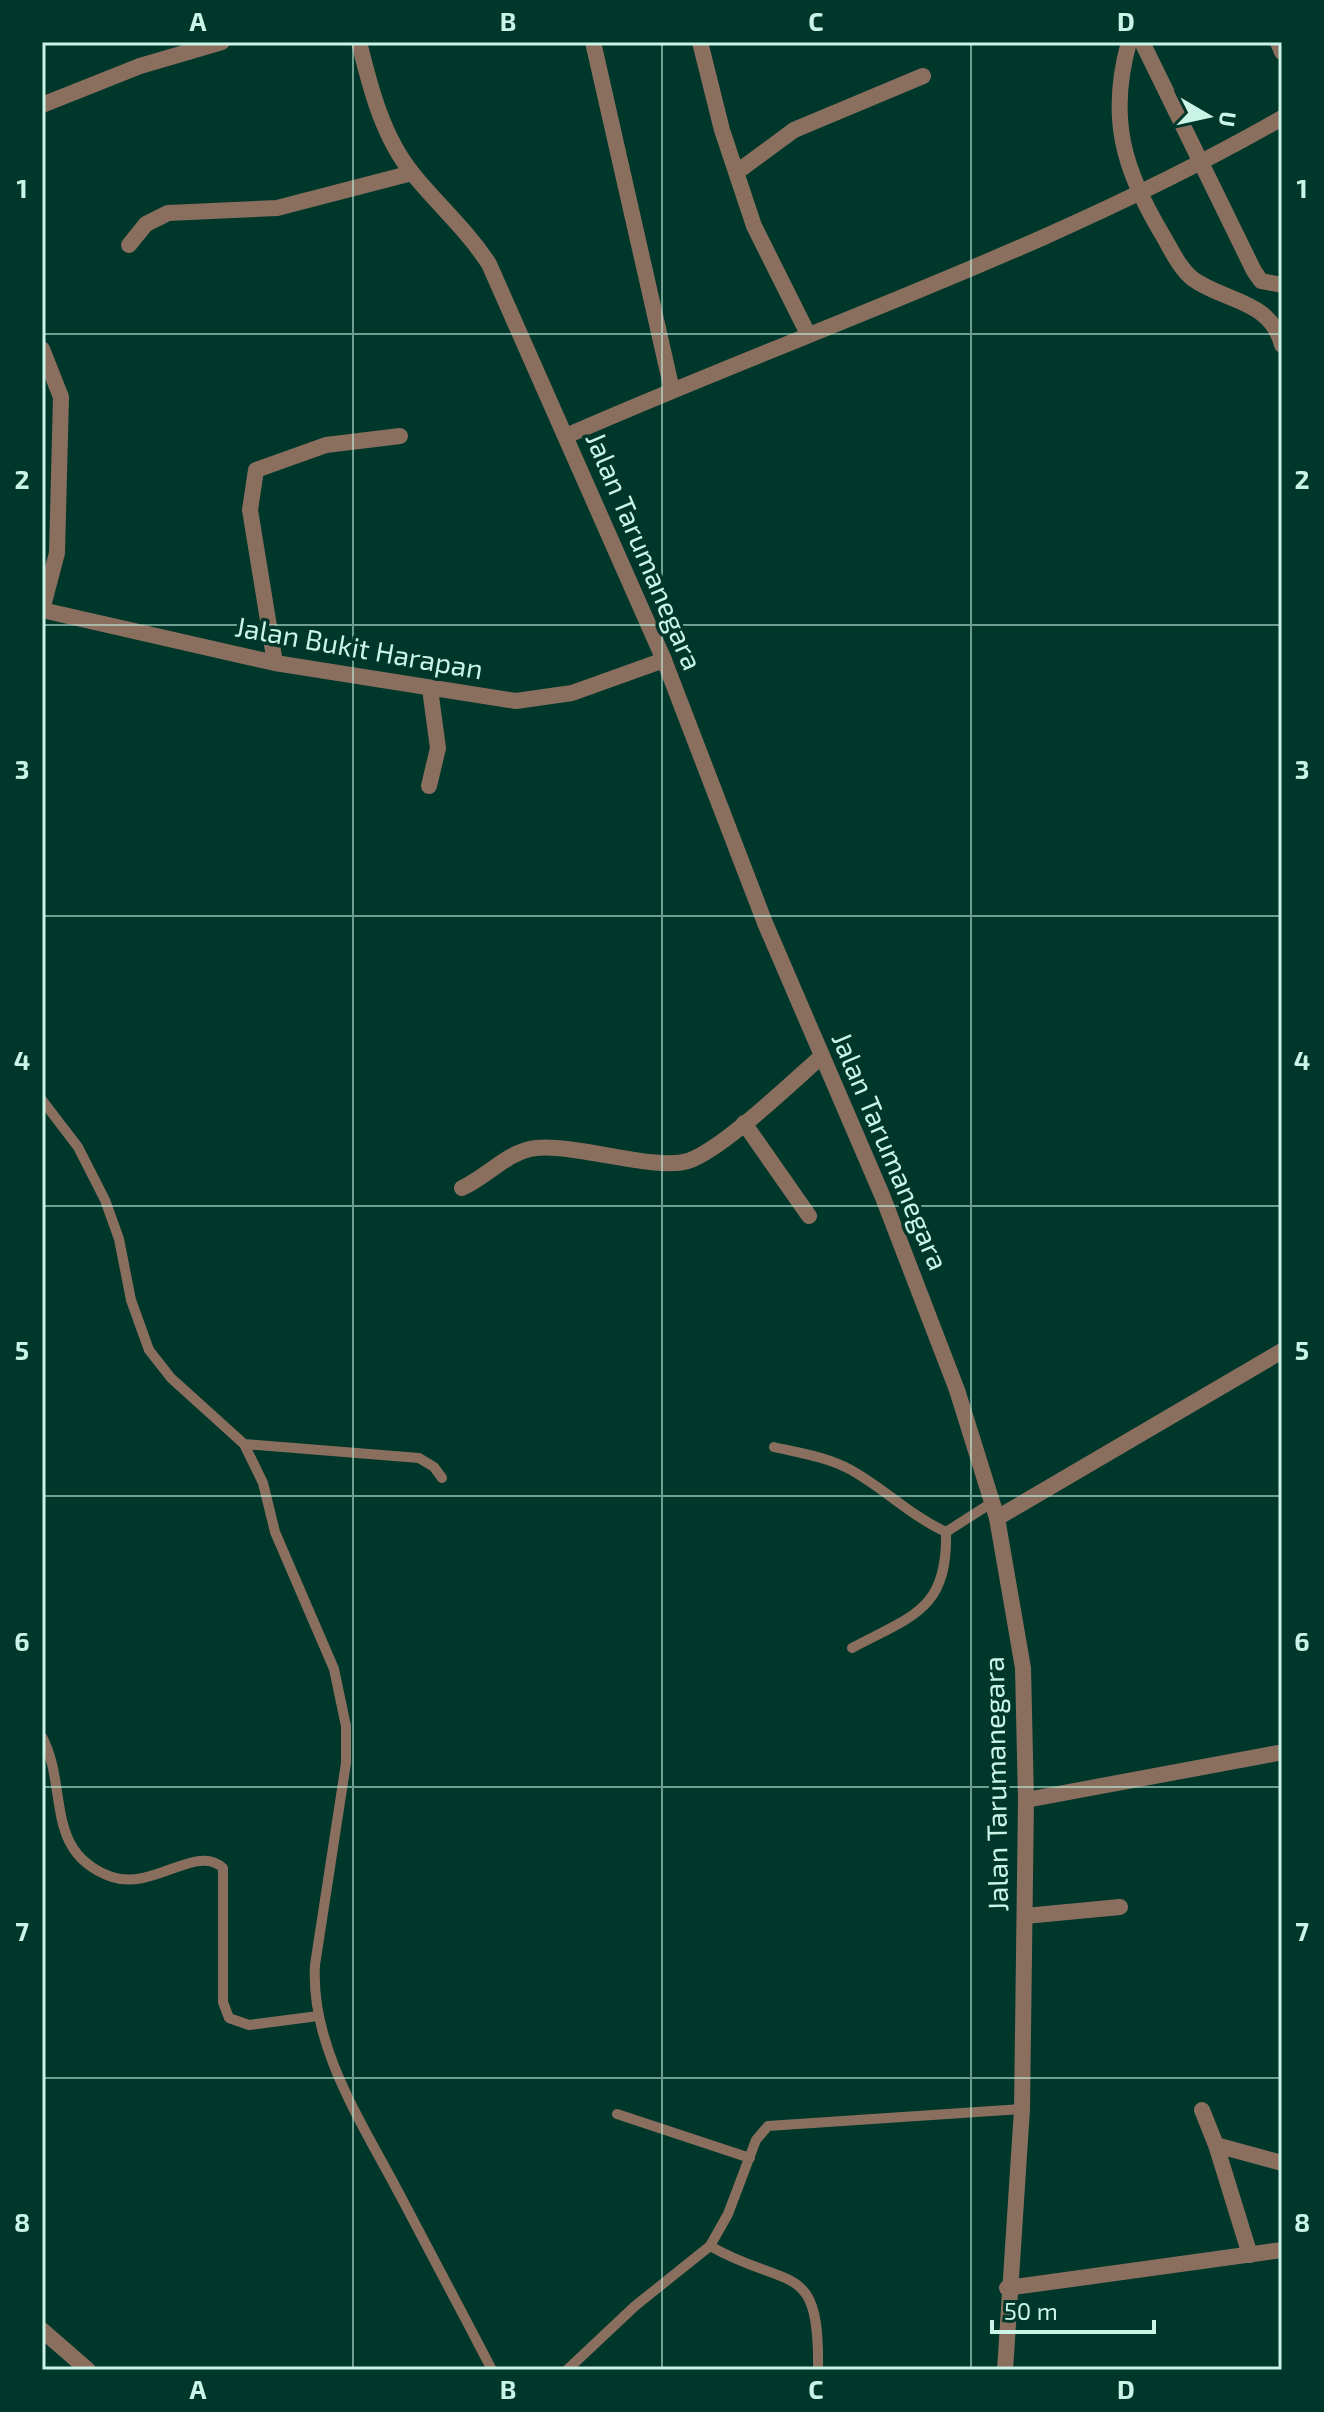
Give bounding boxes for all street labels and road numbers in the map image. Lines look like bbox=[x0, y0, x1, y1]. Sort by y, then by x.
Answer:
street label: Jalan Tarumanegara bbox=[579, 426, 710, 675]
street label: Jalan Bukit Harapan bbox=[233, 608, 486, 686]
street label: Jalan Tarumanegara bbox=[825, 1026, 956, 1275]
street label: Jalan Tarumanegara bbox=[976, 1656, 1014, 1912]

